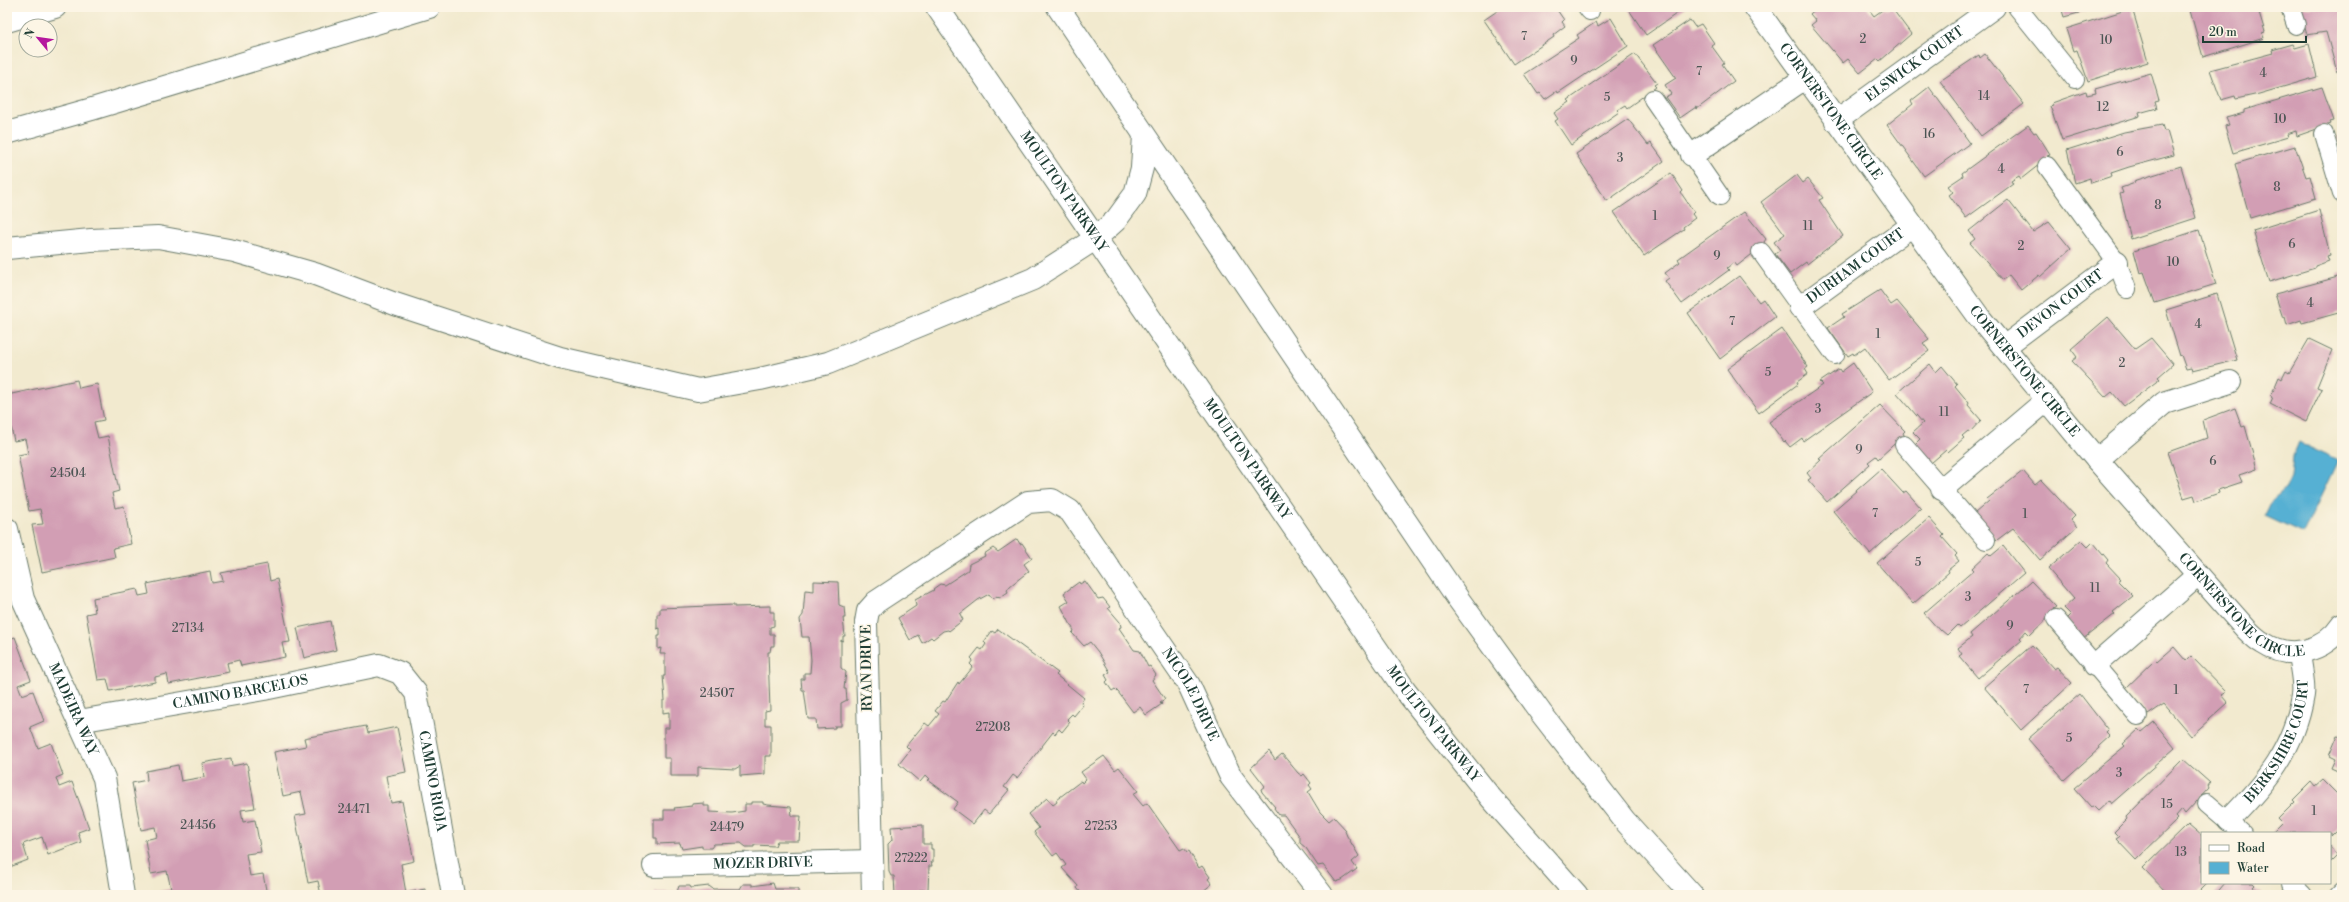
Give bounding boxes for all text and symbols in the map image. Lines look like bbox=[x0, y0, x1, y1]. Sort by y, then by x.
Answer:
north arrow bbox=[18, 18, 58, 58]
scale bar bbox=[2203, 18, 2306, 44]
street label: ELSWICK COURT bbox=[1862, 22, 1968, 106]
text: 20 m bbox=[2209, 25, 2237, 40]
text: N bbox=[22, 26, 39, 41]
house number: 7 bbox=[1521, 29, 1527, 44]
house number: 2 bbox=[1860, 32, 1867, 47]
house number: 10 bbox=[2100, 33, 2112, 48]
street label: CORNERSTONE CIRCLE bbox=[1775, 40, 1886, 184]
house number: 9 bbox=[1570, 54, 1578, 69]
house number: 7 bbox=[1696, 64, 1702, 79]
house number: 4 bbox=[2259, 66, 2267, 81]
house number: 14 bbox=[1978, 89, 1990, 104]
house number: 5 bbox=[1604, 90, 1611, 105]
house number: 12 bbox=[2097, 100, 2109, 115]
house number: 10 bbox=[2274, 112, 2286, 127]
house number: 16 bbox=[1923, 127, 1935, 142]
street label: MOULTON PARKWAY bbox=[1016, 128, 1112, 257]
house number: 6 bbox=[2116, 145, 2124, 160]
house number: 3 bbox=[1617, 151, 1624, 166]
house number: 4 bbox=[1997, 162, 2005, 177]
house number: 8 bbox=[2273, 180, 2281, 195]
house number: 8 bbox=[2154, 198, 2162, 213]
house number: 1 bbox=[1652, 209, 1658, 224]
house number: 11 bbox=[1803, 219, 1814, 234]
street label: DURHAM COURT bbox=[1803, 224, 1908, 308]
house number: 6 bbox=[2288, 237, 2296, 252]
house number: 2 bbox=[2018, 239, 2025, 254]
house number: 9 bbox=[1713, 249, 1721, 264]
house number: 10 bbox=[2167, 255, 2179, 270]
street label: DEVON COURT bbox=[2014, 266, 2108, 343]
house number: 4 bbox=[2306, 296, 2314, 311]
street label: CORNERSTONE CIRCLE bbox=[1965, 302, 2083, 441]
house number: 7 bbox=[1729, 314, 1735, 329]
house number: 4 bbox=[2194, 317, 2202, 332]
house number: 1 bbox=[1875, 327, 1881, 342]
house number: 2 bbox=[2119, 356, 2126, 371]
house number: 5 bbox=[1765, 365, 1772, 380]
street label: MOULTON PARKWAY bbox=[1199, 395, 1295, 524]
house number: 3 bbox=[1815, 402, 1822, 417]
house number: 11 bbox=[1939, 405, 1950, 420]
house number: 9 bbox=[1855, 443, 1863, 458]
house number: 6 bbox=[2209, 454, 2217, 469]
house number: 24504 bbox=[50, 466, 86, 481]
house number: 7 bbox=[1872, 506, 1878, 521]
house number: 1 bbox=[2022, 507, 2028, 522]
street label: CORNERSTONE CIRCLE bbox=[2174, 549, 2306, 661]
house number: 5 bbox=[1915, 555, 1922, 570]
house number: 11 bbox=[2090, 581, 2101, 596]
house number: 3 bbox=[1965, 590, 1972, 605]
house number: 9 bbox=[2006, 619, 2014, 634]
house number: 27134 bbox=[172, 621, 204, 636]
street label: RYAN DRIVE bbox=[857, 624, 877, 712]
street label: NICOLE DRIVE bbox=[1157, 644, 1222, 744]
street label: MADEIRA WAY bbox=[44, 660, 102, 759]
street label: MOULTON PARKWAY bbox=[1382, 662, 1485, 787]
street label: CAMINO BARCELOS bbox=[171, 671, 310, 714]
street label: BERKSHIRE COURT bbox=[2240, 679, 2313, 808]
house number: 7 bbox=[2023, 682, 2029, 697]
house number: 1 bbox=[2173, 683, 2179, 698]
house number: 24507 bbox=[700, 686, 734, 701]
house number: 27208 bbox=[976, 720, 1010, 735]
street label: CAMINO RIOJA bbox=[414, 729, 450, 834]
house number: 5 bbox=[2066, 731, 2073, 746]
house number: 3 bbox=[2116, 766, 2123, 781]
house number: 15 bbox=[2161, 797, 2173, 812]
house number: 24471 bbox=[338, 802, 371, 817]
house number: 1 bbox=[2311, 804, 2317, 819]
house number: 24456 bbox=[180, 818, 216, 833]
house number: 27253 bbox=[1085, 819, 1118, 834]
house number: 24479 bbox=[710, 820, 744, 835]
legend bbox=[2201, 832, 2331, 884]
text: Road bbox=[2237, 841, 2265, 856]
house number: 13 bbox=[2175, 845, 2187, 860]
house number: 27222 bbox=[894, 851, 928, 866]
street label: MOZER DRIVE bbox=[713, 853, 813, 874]
text: Water bbox=[2236, 861, 2269, 876]

